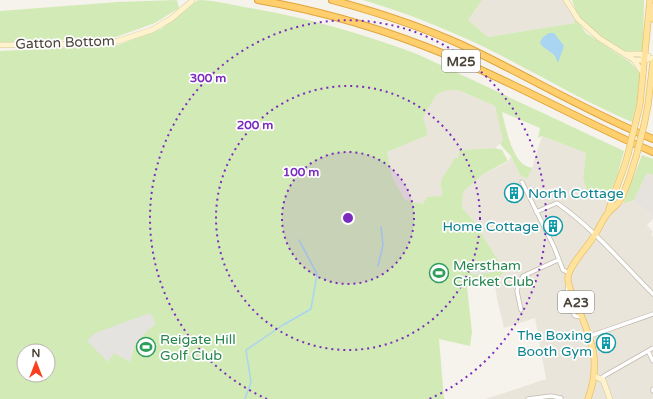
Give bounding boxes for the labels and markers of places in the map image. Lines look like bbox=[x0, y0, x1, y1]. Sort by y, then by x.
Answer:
building icon: North Cottage bbox=[503, 182, 525, 204]
place label: North Cottage bbox=[528, 185, 624, 202]
centre of rings bbox=[341, 211, 355, 225]
building icon: Home Cottage bbox=[542, 215, 564, 237]
place label: Home Cottage bbox=[442, 218, 539, 235]
place label: Merstham Cricket Club bbox=[453, 257, 534, 290]
sports icon: Merstham Cricket Club bbox=[428, 262, 450, 284]
place label: The Boxing Booth Gym bbox=[517, 327, 592, 360]
place label: Reigate Hill Golf Club bbox=[160, 331, 236, 364]
building icon: The Boxing Booth Gym bbox=[595, 332, 617, 354]
sports icon: Reigate Hill Golf Club bbox=[135, 336, 157, 358]

